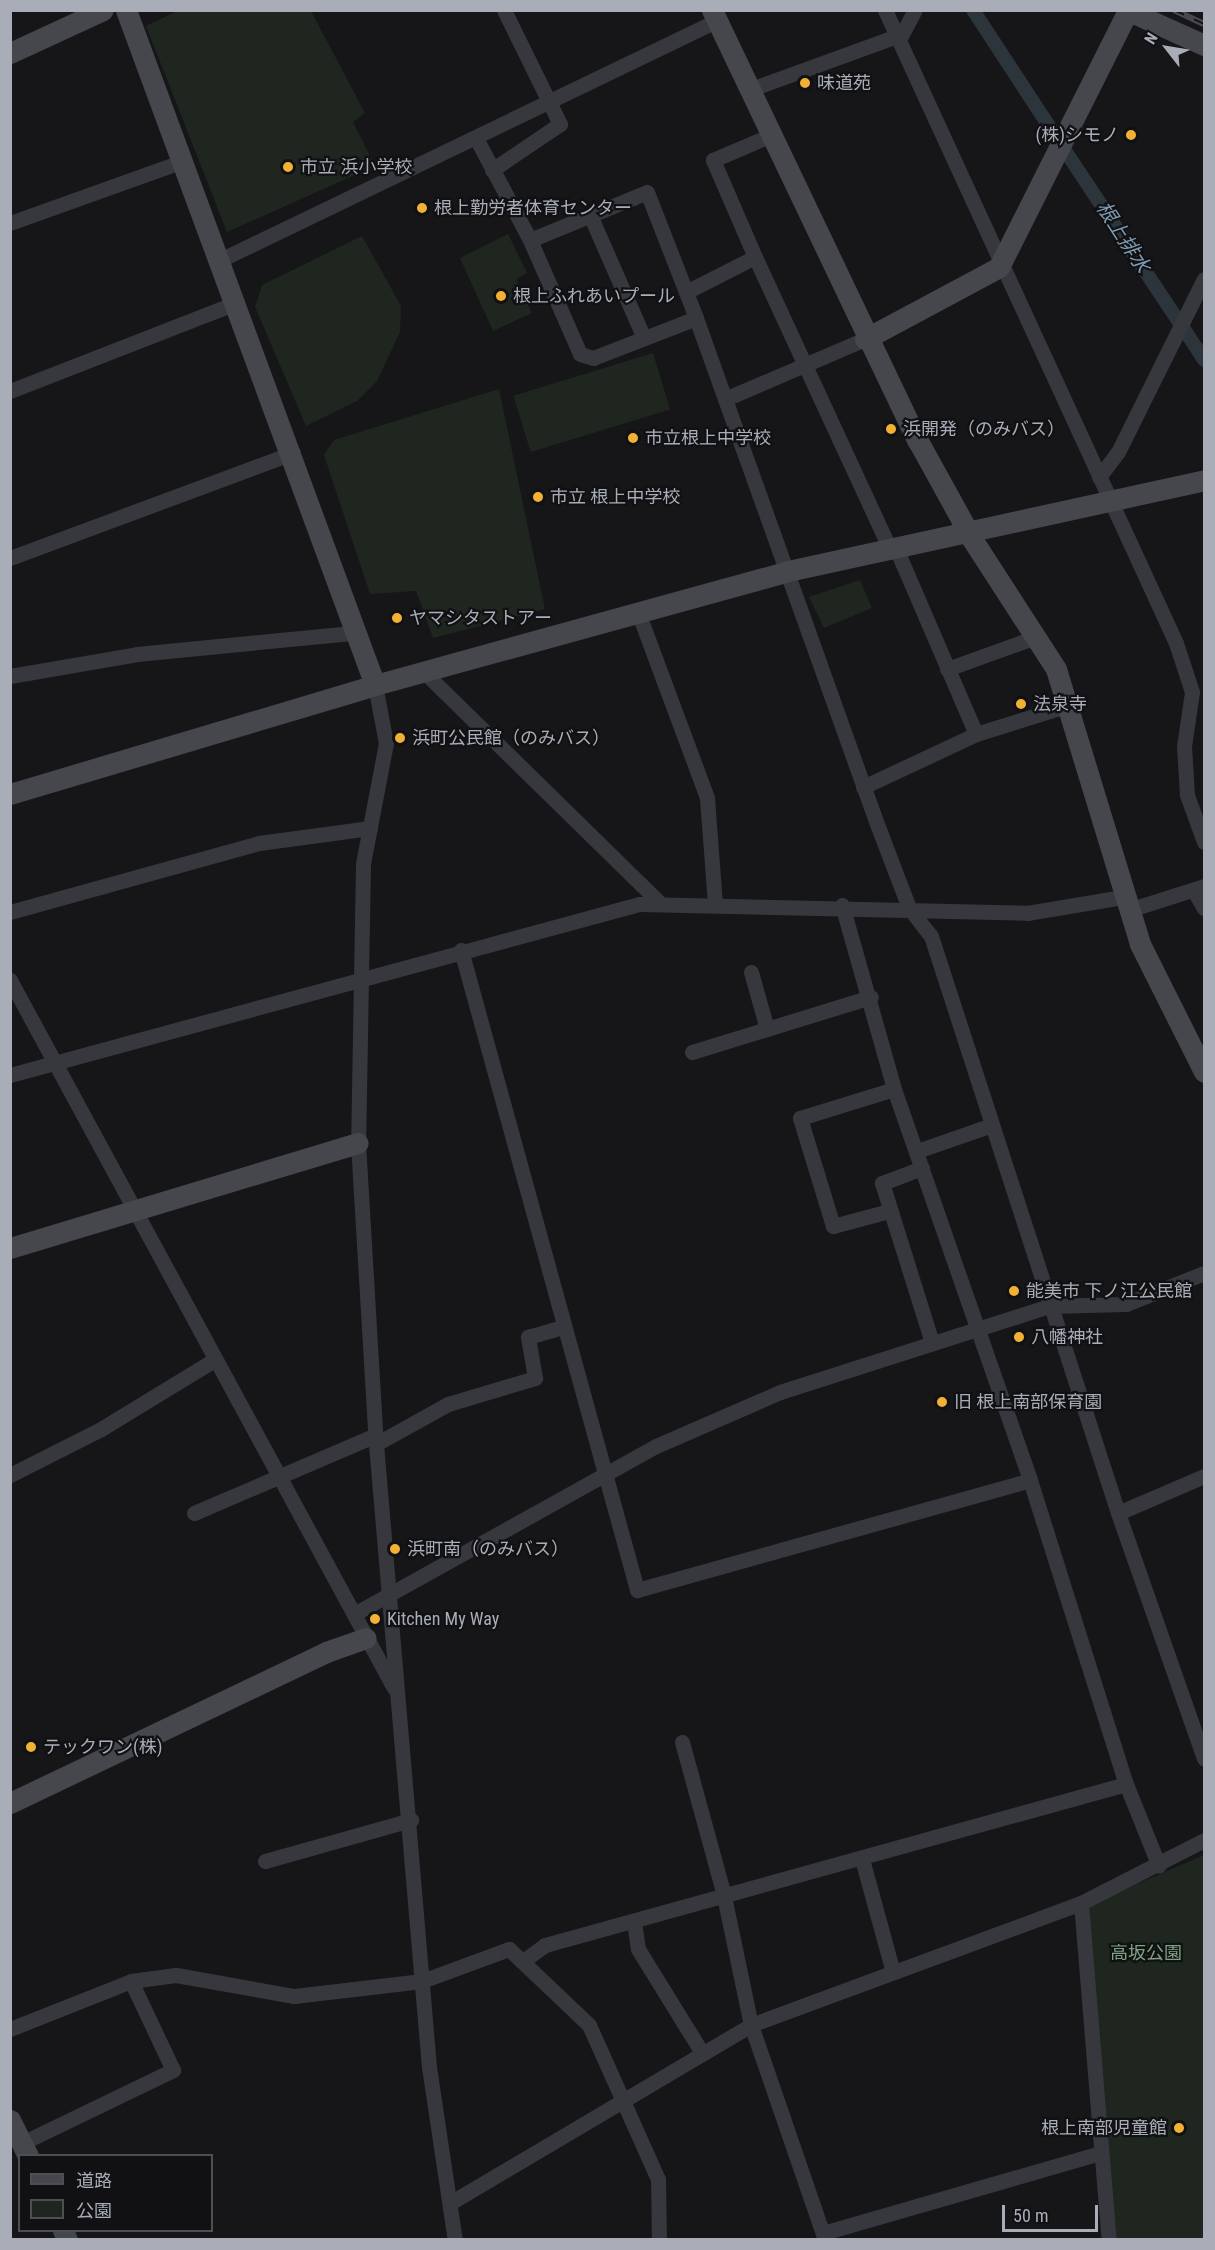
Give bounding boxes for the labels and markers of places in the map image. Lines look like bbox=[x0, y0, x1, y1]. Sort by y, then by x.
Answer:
place label: 味道苑 bbox=[817, 72, 871, 94]
marker: 味道苑 bbox=[798, 76, 812, 90]
place label: (株)シモノ bbox=[1036, 124, 1119, 146]
marker: (株)シモノ bbox=[1124, 128, 1138, 142]
place label: 市立 浜小学校 bbox=[300, 156, 412, 178]
marker: 市立 浜小学校 bbox=[281, 160, 295, 174]
place label: 根上勤労者体育センター bbox=[434, 197, 632, 219]
marker: 根上勤労者体育センター bbox=[415, 201, 429, 215]
place label: 根上ふれあいプール bbox=[513, 285, 675, 307]
marker: 根上ふれあいプール bbox=[494, 289, 508, 303]
place label: 浜開発（のみバス） bbox=[903, 418, 1065, 440]
marker: 浜開発（のみバス） bbox=[884, 422, 898, 436]
place label: 市立根上中学校 bbox=[645, 427, 771, 449]
marker: 市立根上中学校 bbox=[626, 431, 640, 445]
place label: 市立 根上中学校 bbox=[550, 486, 680, 508]
marker: 市立 根上中学校 bbox=[531, 490, 545, 504]
place label: ヤマシタストアー bbox=[409, 607, 552, 629]
marker: ヤマシタストアー bbox=[390, 611, 404, 625]
place label: 法泉寺 bbox=[1033, 693, 1087, 715]
marker: 法泉寺 bbox=[1014, 697, 1028, 711]
place label: 浜町公民館（のみバス） bbox=[412, 727, 610, 749]
marker: 浜町公民館（のみバス） bbox=[393, 731, 407, 745]
place label: 能美市 下ノ江公民館 bbox=[1026, 1280, 1192, 1302]
marker: 能美市 下ノ江公民館 bbox=[1007, 1284, 1021, 1298]
place label: 八幡神社 bbox=[1031, 1326, 1103, 1348]
marker: 八幡神社 bbox=[1012, 1330, 1026, 1344]
place label: 旧 根上南部保育園 bbox=[954, 1391, 1102, 1413]
marker: 旧 根上南部保育園 bbox=[935, 1395, 949, 1409]
place label: 浜町南（のみバス） bbox=[407, 1538, 569, 1560]
marker: 浜町南（のみバス） bbox=[388, 1542, 402, 1556]
place label: Kitchen My Way bbox=[387, 1608, 499, 1630]
marker: Kitchen My Way bbox=[368, 1612, 382, 1626]
place label: テックワン(株) bbox=[43, 1736, 162, 1758]
marker: テックワン(株) bbox=[24, 1740, 38, 1754]
place label: 根上南部児童館 bbox=[1041, 2117, 1167, 2139]
marker: 根上南部児童館 bbox=[1172, 2121, 1186, 2135]

